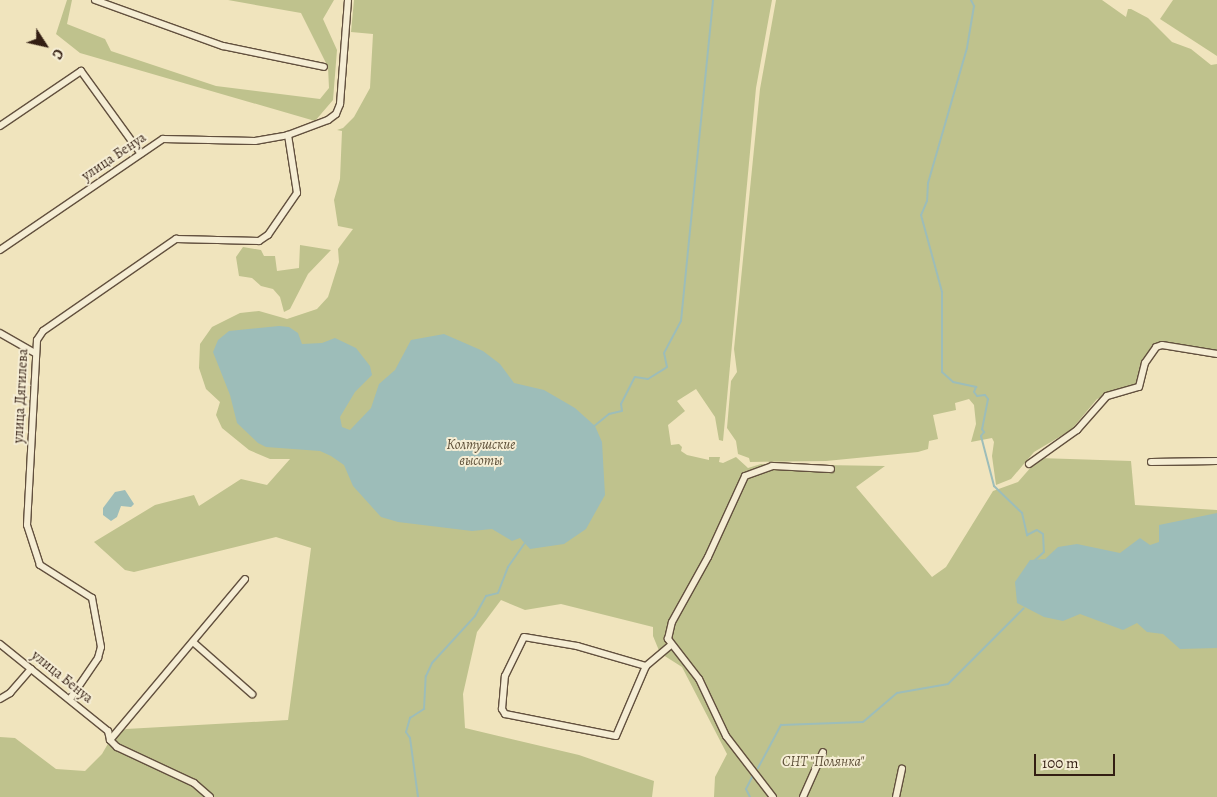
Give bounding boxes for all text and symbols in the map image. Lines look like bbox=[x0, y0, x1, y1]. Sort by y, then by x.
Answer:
north arrow bbox=[20, 20, 70, 70]
text: С bbox=[47, 45, 68, 63]
street label: улица Бенуа bbox=[79, 129, 149, 185]
street label: улица Дягилева bbox=[10, 348, 32, 444]
park label: Колтушские высоты bbox=[447, 437, 515, 470]
street label: улица Бенуа bbox=[28, 647, 96, 707]
scale bar bbox=[1037, 744, 1118, 776]
text: 100 m bbox=[1042, 753, 1079, 773]
park label: СНТ "Полянка" bbox=[782, 754, 864, 770]

